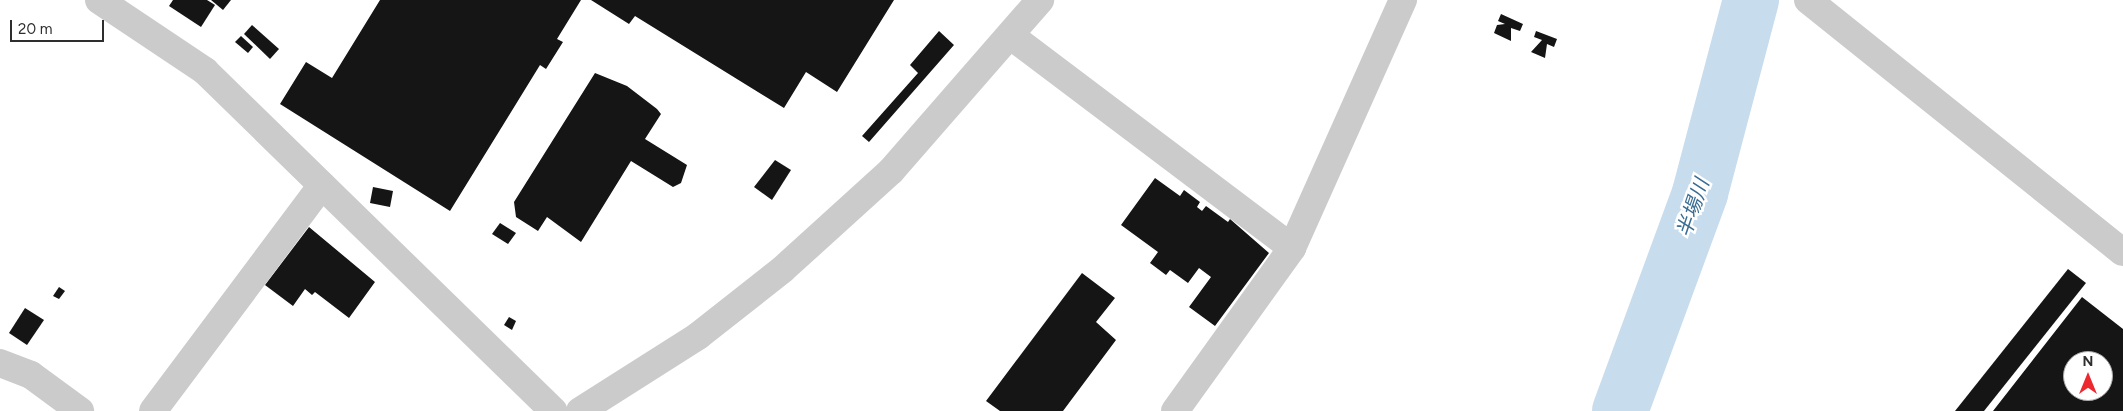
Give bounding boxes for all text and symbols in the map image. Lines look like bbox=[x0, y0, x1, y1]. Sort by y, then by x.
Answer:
scale bar bbox=[12, 10, 106, 42]
text: 20 m bbox=[18, 20, 52, 38]
water label: 半場川 bbox=[1672, 176, 1714, 240]
north arrow bbox=[2063, 351, 2113, 401]
text: N bbox=[2083, 353, 2093, 370]

